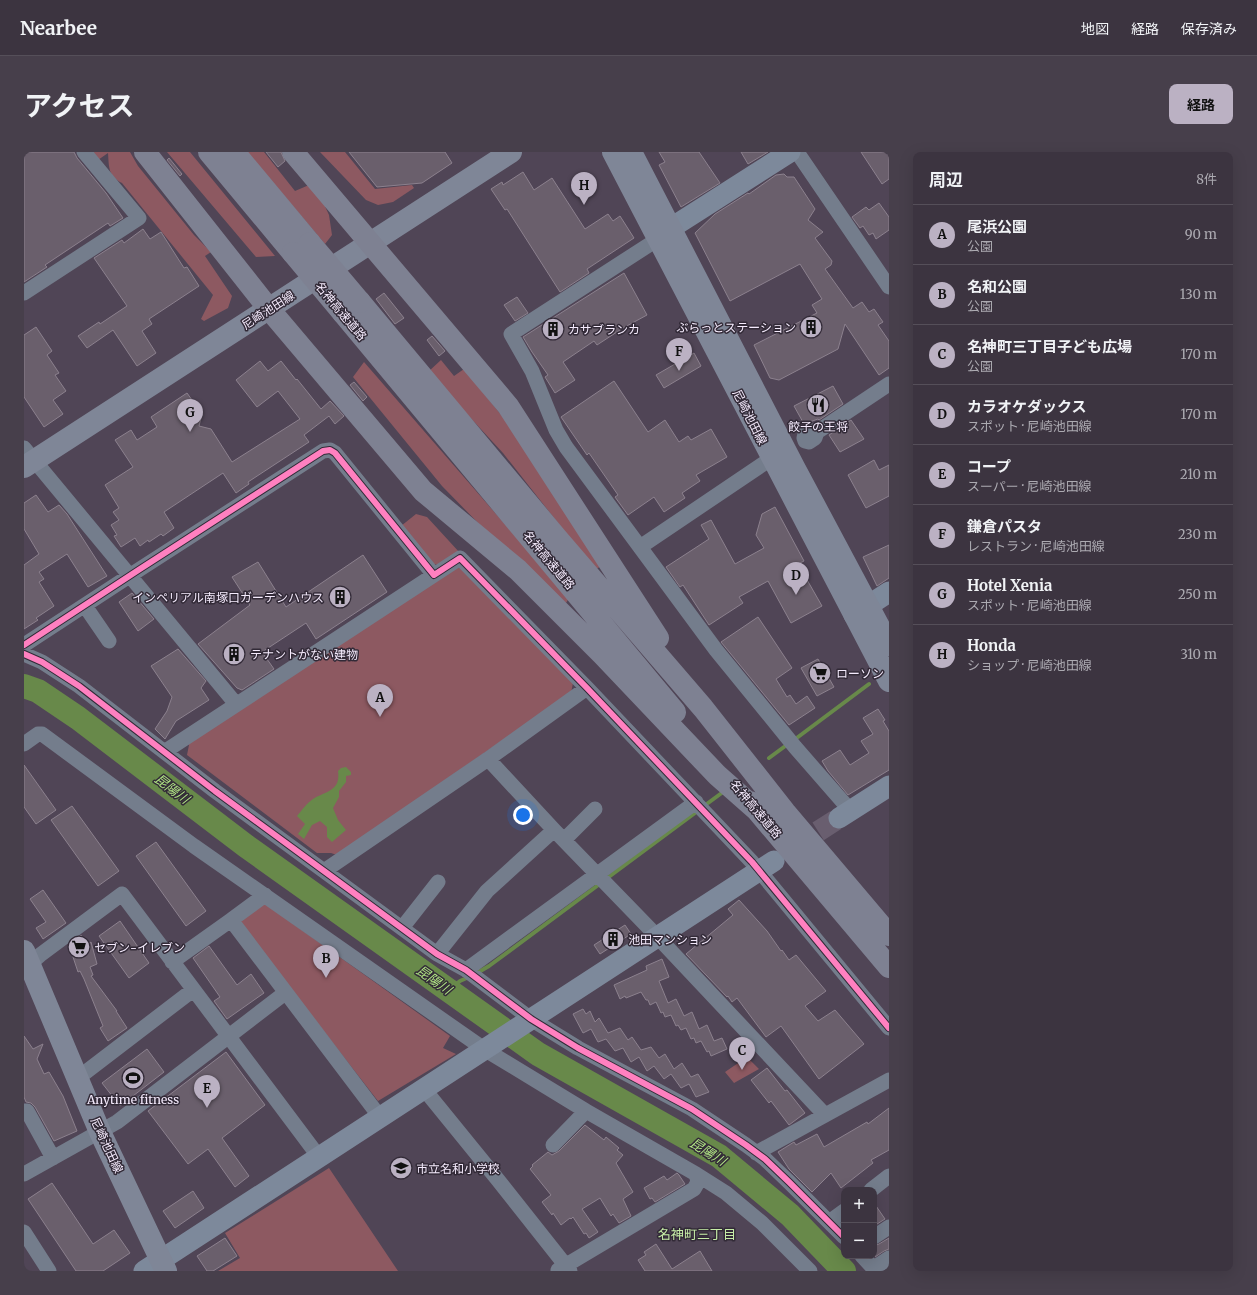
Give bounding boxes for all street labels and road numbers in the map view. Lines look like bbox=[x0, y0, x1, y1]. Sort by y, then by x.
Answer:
street label: 名神高速道路 bbox=[312, 279, 370, 343]
street label: 尼崎池田線 bbox=[239, 287, 297, 333]
street label: 尼崎池田線 bbox=[730, 387, 770, 447]
street label: 名神高速道路 bbox=[520, 528, 578, 592]
street label: 名神高速道路 bbox=[727, 777, 785, 841]
street label: 尼崎池田線 bbox=[88, 1115, 126, 1175]

